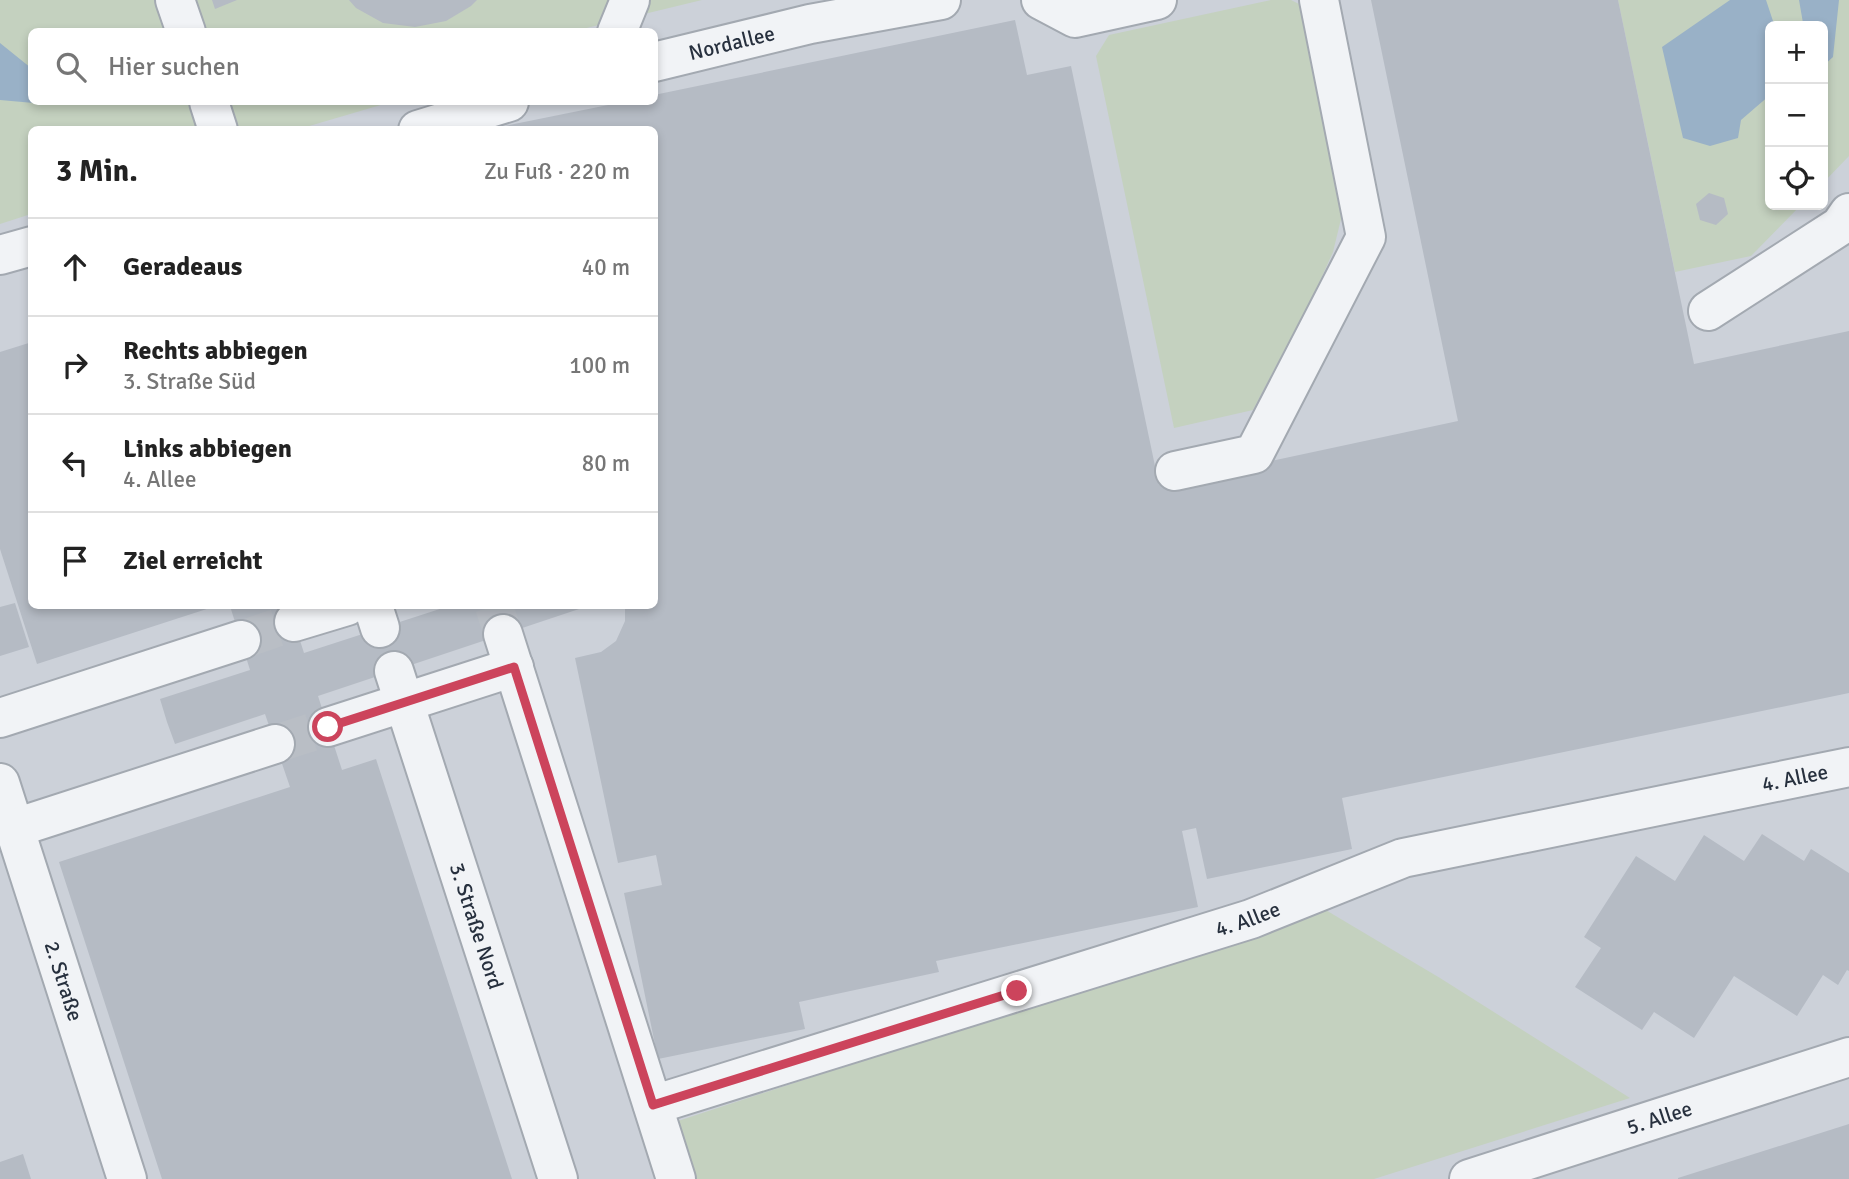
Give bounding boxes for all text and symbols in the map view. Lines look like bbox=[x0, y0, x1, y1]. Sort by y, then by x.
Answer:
street label: Nordallee bbox=[686, 20, 777, 66]
map controls bbox=[1765, 21, 1828, 210]
button: + bbox=[1765, 21, 1828, 84]
search box bbox=[28, 28, 658, 105]
icon: search bbox=[52, 48, 90, 86]
text: Hier suchen bbox=[108, 51, 240, 83]
button: − bbox=[1765, 84, 1828, 147]
button: locate bbox=[1765, 147, 1828, 210]
text: 3 Min. bbox=[56, 153, 138, 190]
text: Zu Fuß · 220 m bbox=[484, 157, 630, 186]
icon: ahead bbox=[56, 248, 94, 286]
text: Geradeaus bbox=[123, 251, 242, 283]
text: 40 m bbox=[582, 253, 630, 282]
text: Rechts abbiegen bbox=[123, 335, 308, 367]
icon: right bbox=[56, 346, 94, 384]
text: 100 m bbox=[569, 351, 630, 380]
text: 3. Straße Süd bbox=[123, 367, 256, 396]
text: Links abbiegen bbox=[123, 433, 292, 465]
icon: left bbox=[56, 444, 94, 482]
text: 80 m bbox=[582, 449, 630, 478]
text: 4. Allee bbox=[123, 465, 196, 494]
icon: arrive bbox=[56, 542, 94, 580]
text: Ziel erreicht bbox=[123, 545, 263, 577]
route start bbox=[312, 711, 343, 742]
street label: 4. Allee bbox=[1759, 759, 1830, 797]
street label: 3. Straße Nord bbox=[444, 860, 509, 992]
street label: 4. Allee bbox=[1212, 896, 1284, 942]
street label: 2. Straße bbox=[39, 938, 88, 1024]
route end bbox=[1001, 975, 1032, 1006]
street label: 5. Allee bbox=[1624, 1095, 1695, 1140]

